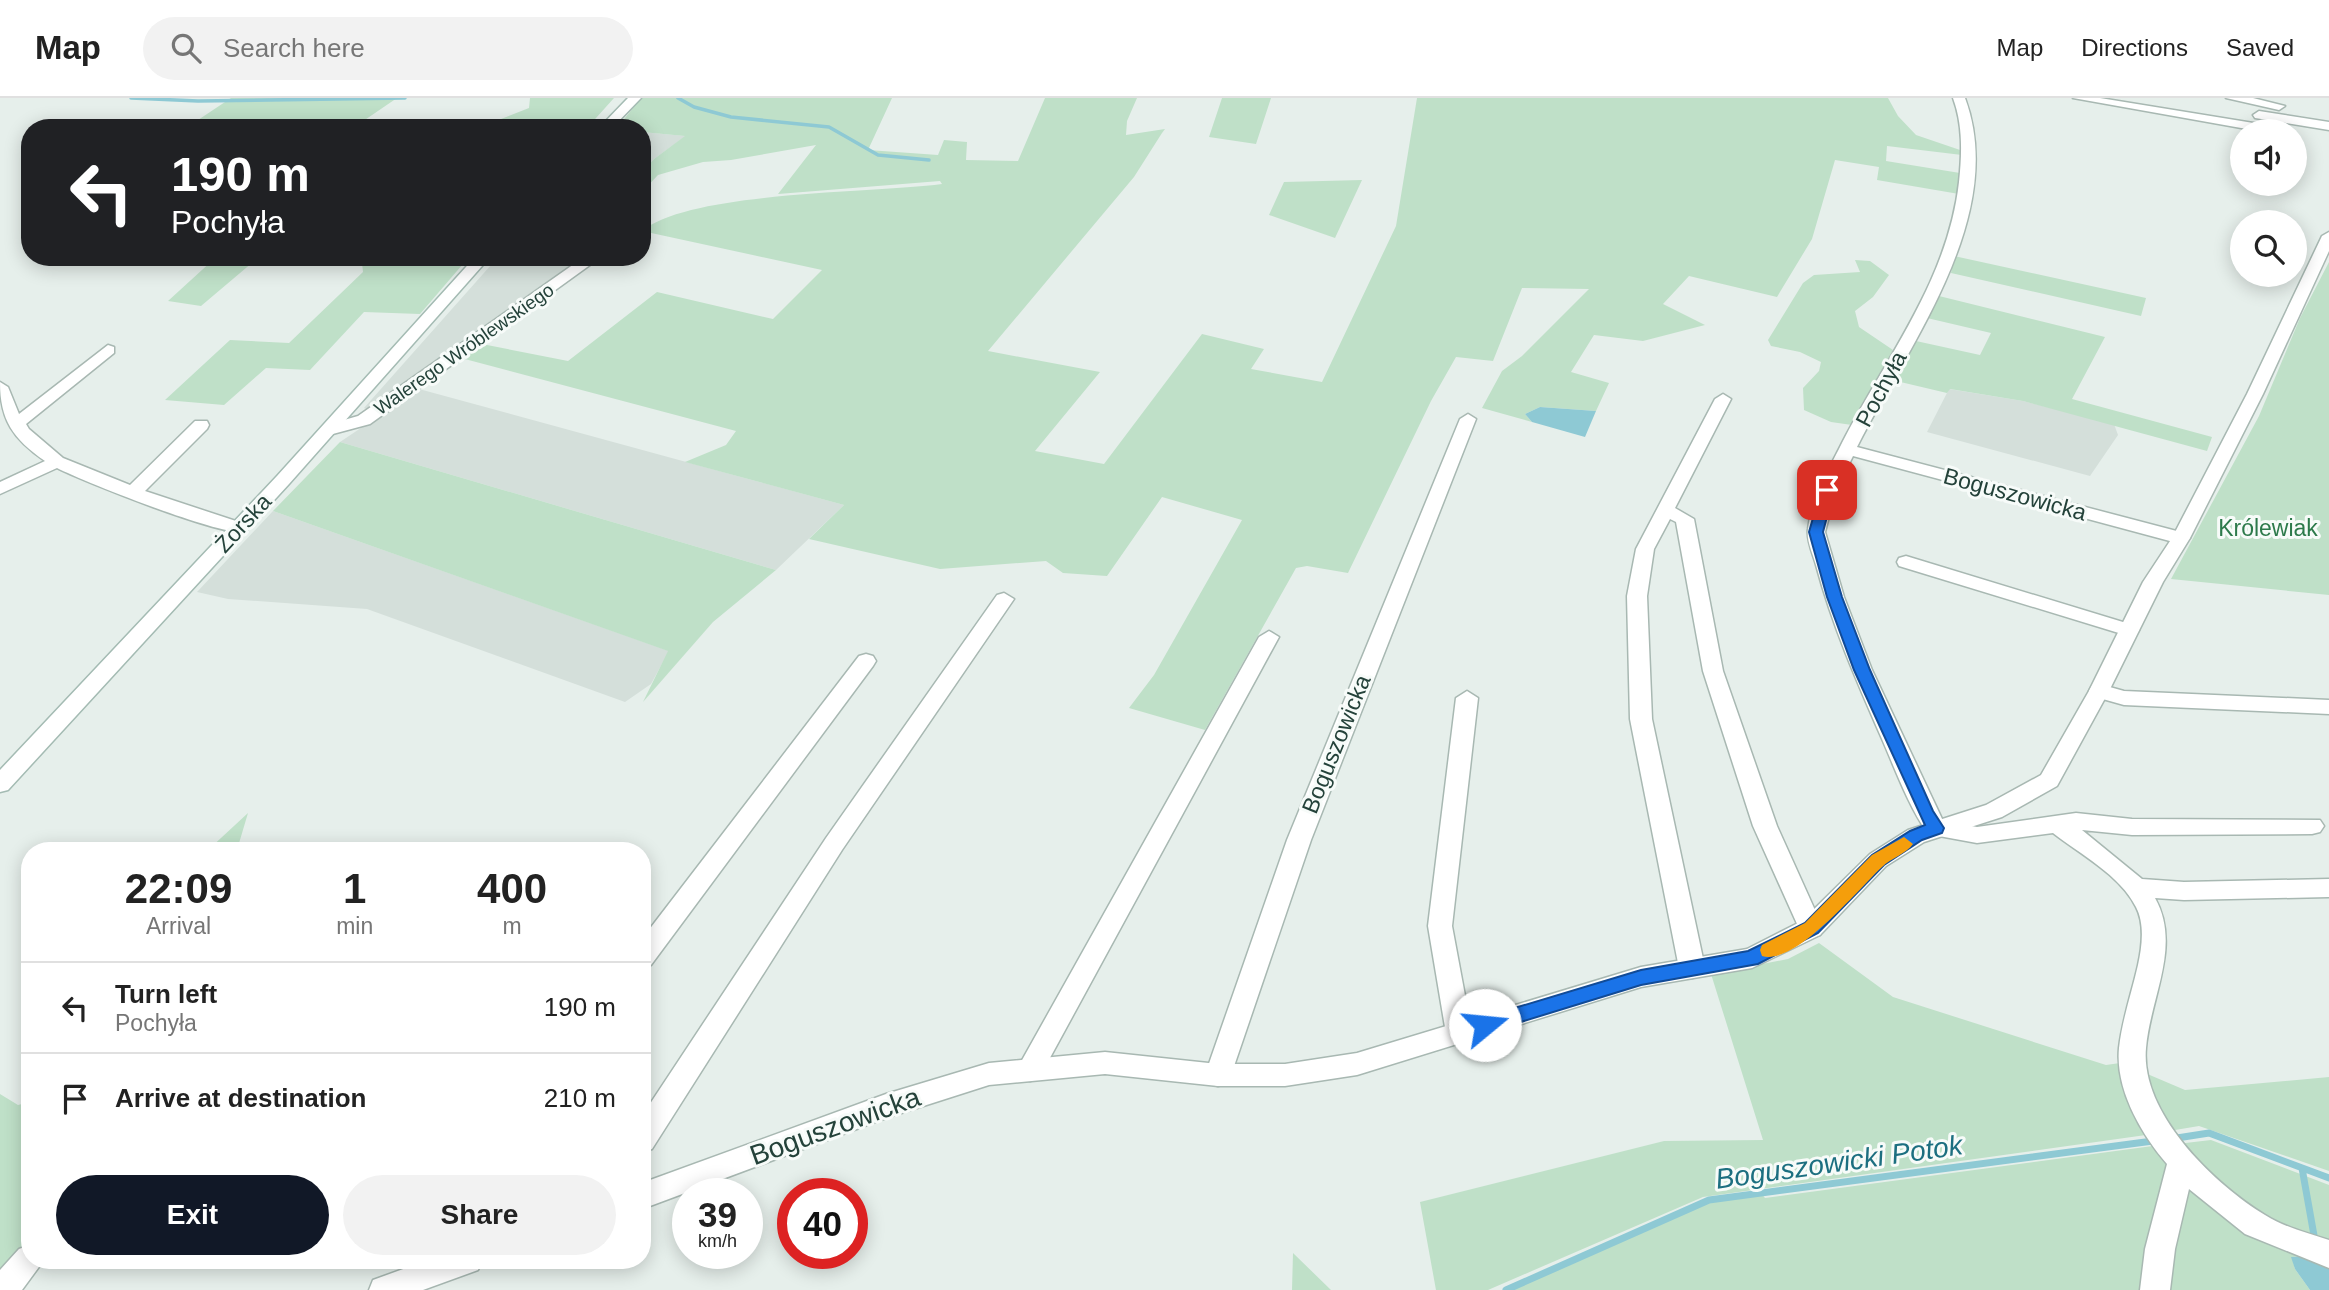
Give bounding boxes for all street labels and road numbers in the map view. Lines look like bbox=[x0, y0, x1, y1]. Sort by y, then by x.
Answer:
street label: Walerego Wróblewskiego bbox=[370, 279, 558, 419]
street label: Pochyła bbox=[1850, 347, 1912, 431]
street label: Boguszowicka bbox=[1941, 462, 2090, 526]
street label: Żorska bbox=[210, 488, 277, 558]
street label: Boguszowicka bbox=[1296, 671, 1376, 817]
street label: Boguszowicka bbox=[746, 1081, 925, 1171]

